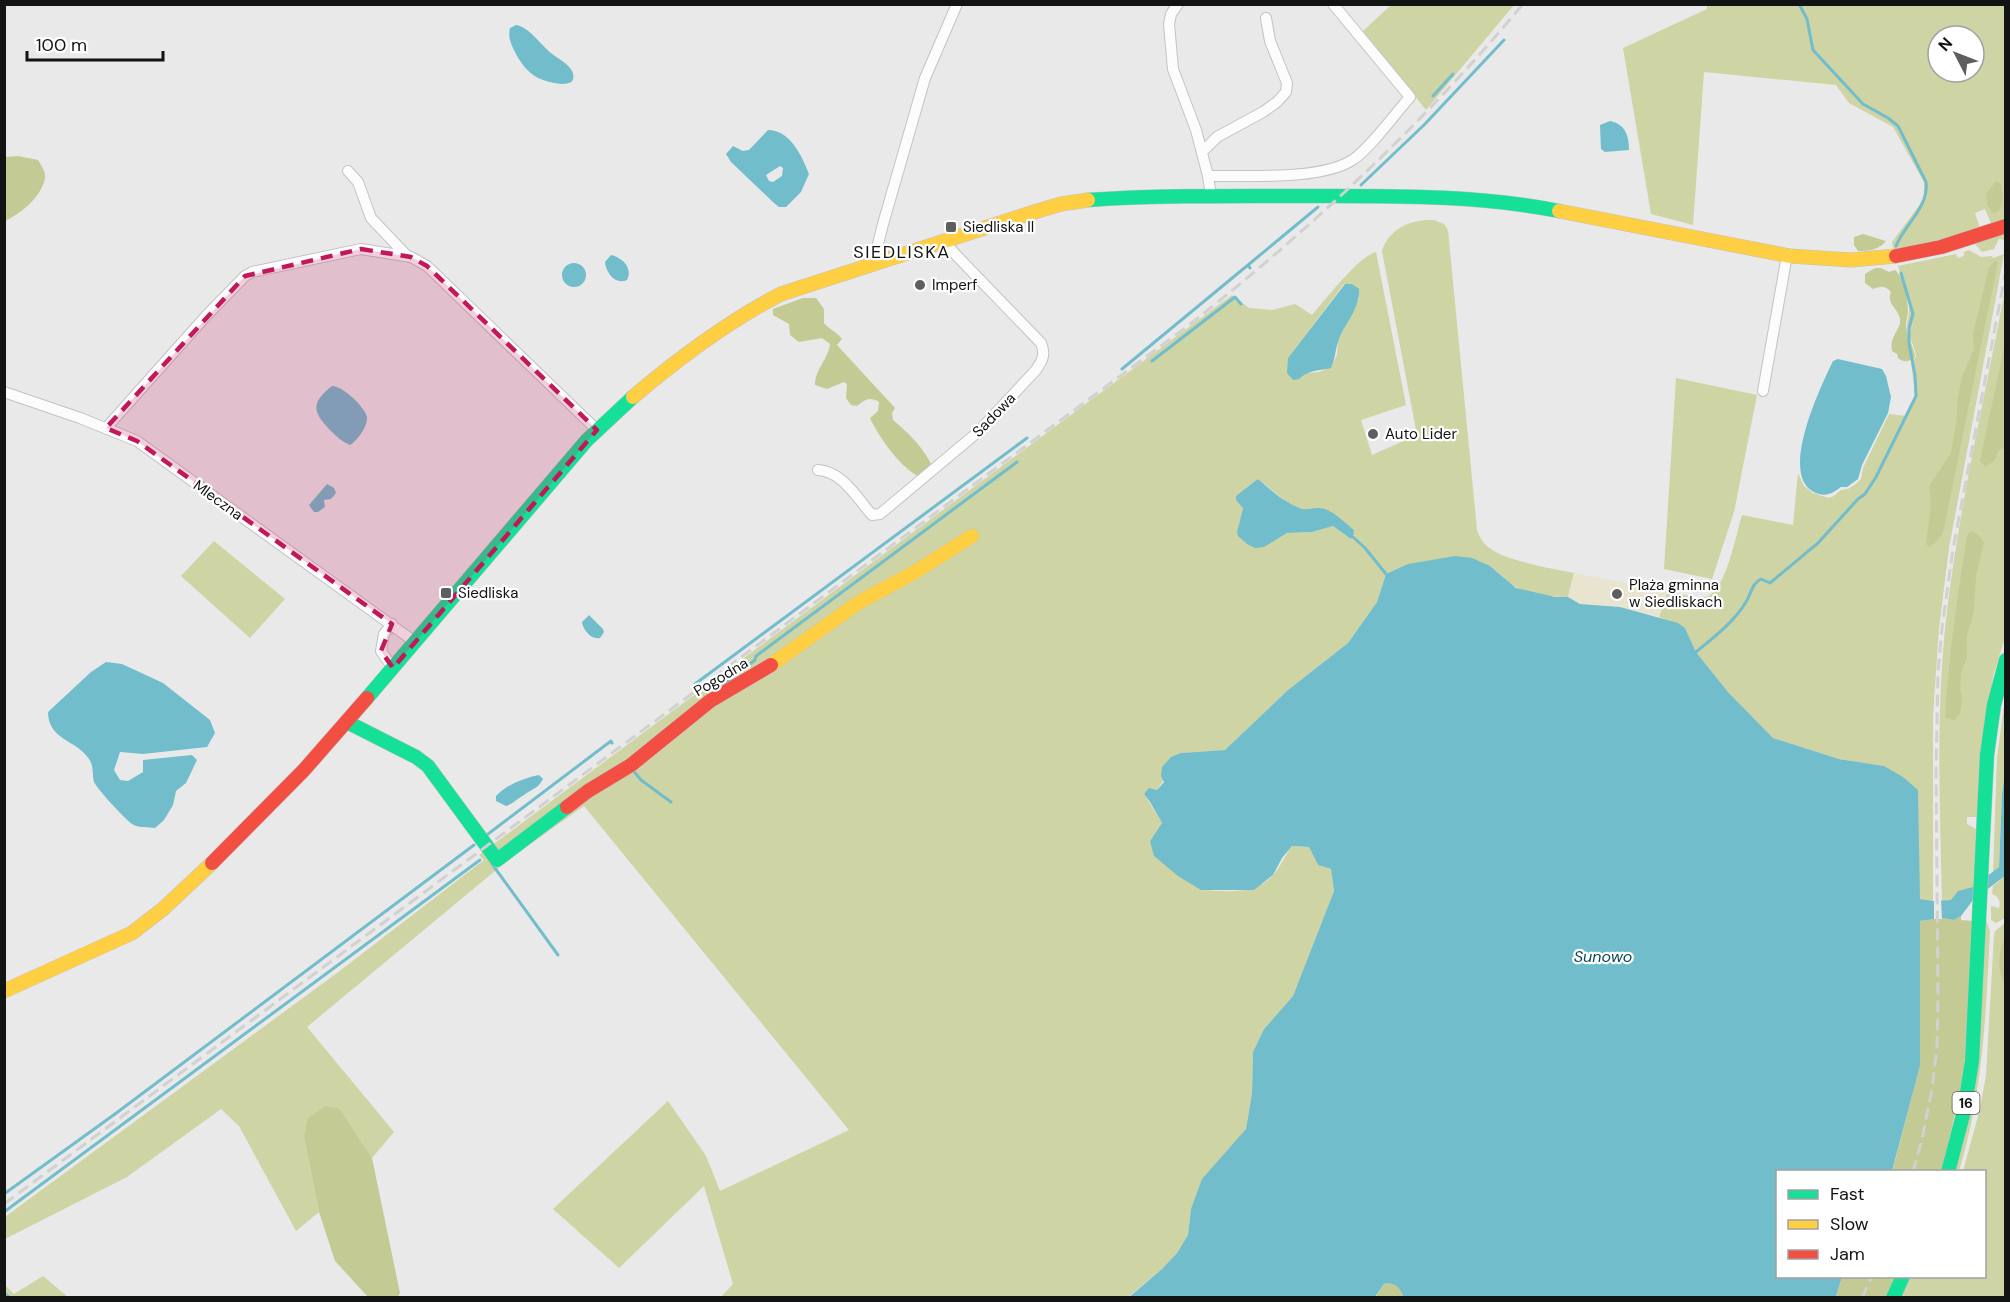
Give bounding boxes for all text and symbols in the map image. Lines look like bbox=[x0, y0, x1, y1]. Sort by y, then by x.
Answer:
scale bar bbox=[27, 24, 164, 62]
north arrow bbox=[1926, 24, 1986, 84]
text: 100 m bbox=[36, 33, 87, 57]
text: N bbox=[1934, 33, 1957, 56]
place label: Siedliska II bbox=[963, 217, 1034, 237]
marker: Siedliska II bbox=[944, 220, 958, 234]
district label: SIEDLISKA bbox=[853, 240, 951, 264]
place label: Imperf bbox=[932, 275, 977, 295]
marker: Imperf bbox=[913, 278, 927, 292]
street label: Sadowa bbox=[968, 389, 1020, 441]
place label: Auto Lider bbox=[1385, 424, 1457, 444]
marker: Auto Lider bbox=[1366, 427, 1380, 441]
street label: Mleczna bbox=[189, 475, 247, 525]
place label: Plaża gminna w Siedliskach bbox=[1629, 575, 1722, 612]
place label: Siedliska bbox=[458, 583, 518, 603]
marker: Siedliska bbox=[439, 586, 453, 600]
marker: Plaża gminna w Siedliskach bbox=[1610, 587, 1624, 601]
street label: Pogodna bbox=[690, 653, 752, 701]
water label: Sunowo bbox=[1574, 946, 1632, 967]
road number: 16 bbox=[1952, 1092, 1980, 1114]
legend bbox=[1776, 1170, 1986, 1278]
text: Fast bbox=[1830, 1182, 1865, 1206]
text: Slow bbox=[1830, 1212, 1869, 1236]
text: Jam bbox=[1830, 1242, 1865, 1266]

